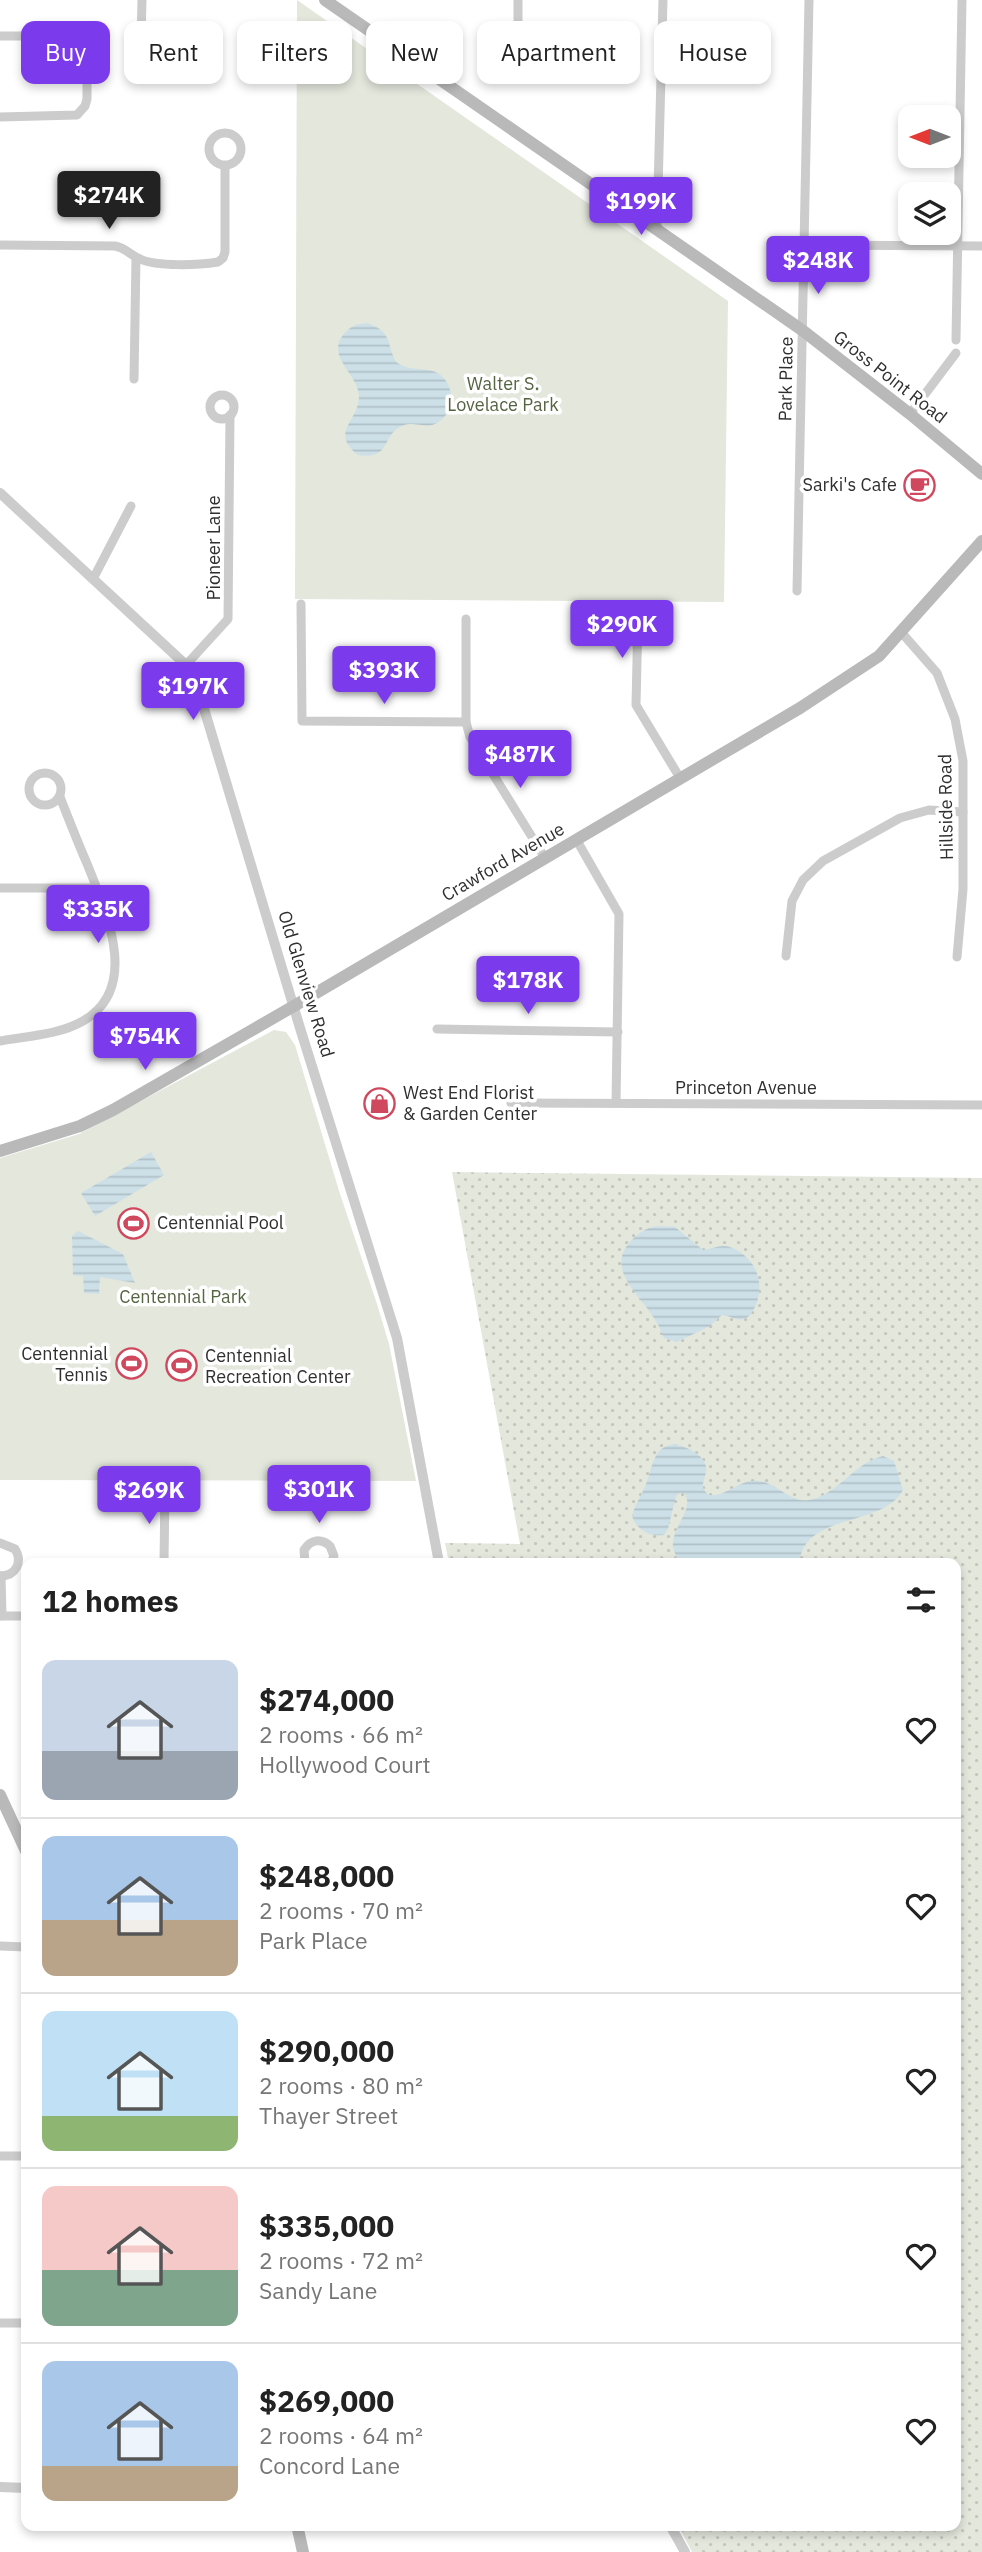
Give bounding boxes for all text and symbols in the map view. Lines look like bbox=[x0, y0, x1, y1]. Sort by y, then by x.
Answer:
chip: Buy bbox=[21, 21, 110, 84]
chip: Rent bbox=[124, 21, 223, 84]
chip: Filters bbox=[237, 21, 352, 84]
chip: New bbox=[366, 21, 463, 84]
chip: Apartment bbox=[477, 21, 640, 84]
chip: House bbox=[654, 21, 771, 84]
north arrow bbox=[898, 105, 961, 168]
map controls bbox=[898, 105, 961, 245]
pin: $274K bbox=[60, 172, 158, 231]
pin: $199K bbox=[592, 177, 690, 237]
text: $274K bbox=[73, 179, 145, 209]
button: layers bbox=[898, 182, 961, 245]
text: $199K bbox=[605, 185, 677, 215]
pin: $248K bbox=[769, 236, 867, 296]
text: $248K bbox=[782, 244, 854, 274]
street label: Gross Point Road bbox=[829, 325, 952, 428]
street label: Park Place bbox=[773, 336, 798, 422]
park label: Walter S. Lovelace Park bbox=[447, 372, 559, 416]
cafe icon: Sarki's Cafe bbox=[903, 468, 937, 502]
place label: Sarki's Cafe bbox=[803, 473, 897, 496]
street label: Pioneer Lane bbox=[202, 495, 225, 601]
pin: $290K bbox=[573, 600, 671, 660]
text: $290K bbox=[586, 608, 658, 638]
pin: $393K bbox=[335, 646, 433, 706]
text: $393K bbox=[348, 654, 420, 684]
pin: $197K bbox=[144, 662, 242, 722]
text: $197K bbox=[157, 670, 229, 700]
pin: $487K bbox=[471, 730, 569, 790]
text: $487K bbox=[484, 738, 556, 768]
street label: Hillside Road bbox=[933, 754, 958, 860]
street label: Crawford Avenue bbox=[437, 817, 568, 906]
pin: $335K bbox=[49, 886, 147, 945]
text: $335K bbox=[62, 893, 134, 923]
street label: Old Glenview Road bbox=[273, 908, 340, 1060]
pin: $178K bbox=[479, 956, 577, 1016]
text: $178K bbox=[492, 964, 564, 994]
pin: $754K bbox=[96, 1012, 194, 1072]
text: $754K bbox=[109, 1020, 181, 1050]
street label: Princeton Avenue bbox=[675, 1076, 817, 1099]
place label: West End Florist & Garden Center bbox=[403, 1081, 538, 1125]
shop icon: West End Florist & Garden Center bbox=[363, 1086, 397, 1120]
sports icon: Centennial Pool bbox=[117, 1206, 151, 1240]
place label: Centennial Pool bbox=[157, 1211, 284, 1234]
park label: Centennial Park bbox=[119, 1285, 247, 1308]
place label: Centennial Tennis bbox=[21, 1342, 108, 1386]
place label: Centennial Recreation Center bbox=[205, 1344, 351, 1388]
sports icon: Centennial Tennis bbox=[114, 1347, 148, 1381]
sports icon: Centennial Recreation Center bbox=[165, 1349, 199, 1383]
pin: $269K bbox=[100, 1466, 198, 1526]
pin: $301K bbox=[270, 1466, 368, 1525]
text: $301K bbox=[283, 1473, 355, 1503]
text: $269K bbox=[113, 1474, 185, 1504]
text: 12 homes bbox=[42, 1581, 179, 1620]
icon: filters bbox=[902, 1581, 940, 1619]
text: $274,000 bbox=[259, 1680, 394, 1719]
icon: home bbox=[98, 1688, 182, 1772]
icon: heart bbox=[902, 1711, 940, 1749]
text: 2 rooms · 66 m² bbox=[259, 1719, 423, 1749]
text: Hollywood Court bbox=[259, 1749, 431, 1779]
text: $248,000 bbox=[259, 1856, 394, 1895]
icon: home bbox=[98, 1864, 182, 1948]
icon: heart bbox=[902, 1887, 940, 1925]
text: 2 rooms · 70 m² bbox=[259, 1895, 423, 1925]
text: Park Place bbox=[259, 1925, 368, 1955]
text: $290,000 bbox=[259, 2031, 394, 2070]
icon: home bbox=[98, 2039, 182, 2123]
icon: heart bbox=[902, 2062, 940, 2100]
text: 2 rooms · 80 m² bbox=[259, 2070, 423, 2100]
text: Thayer Street bbox=[259, 2100, 398, 2130]
text: $335,000 bbox=[259, 2206, 394, 2245]
icon: home bbox=[98, 2214, 182, 2298]
icon: heart bbox=[902, 2237, 940, 2275]
text: 2 rooms · 72 m² bbox=[259, 2245, 423, 2275]
text: Sandy Lane bbox=[259, 2275, 377, 2305]
text: $269,000 bbox=[259, 2381, 394, 2420]
icon: home bbox=[98, 2389, 182, 2473]
icon: heart bbox=[902, 2412, 940, 2450]
text: 2 rooms · 64 m² bbox=[259, 2420, 423, 2450]
text: Concord Lane bbox=[259, 2450, 400, 2480]

